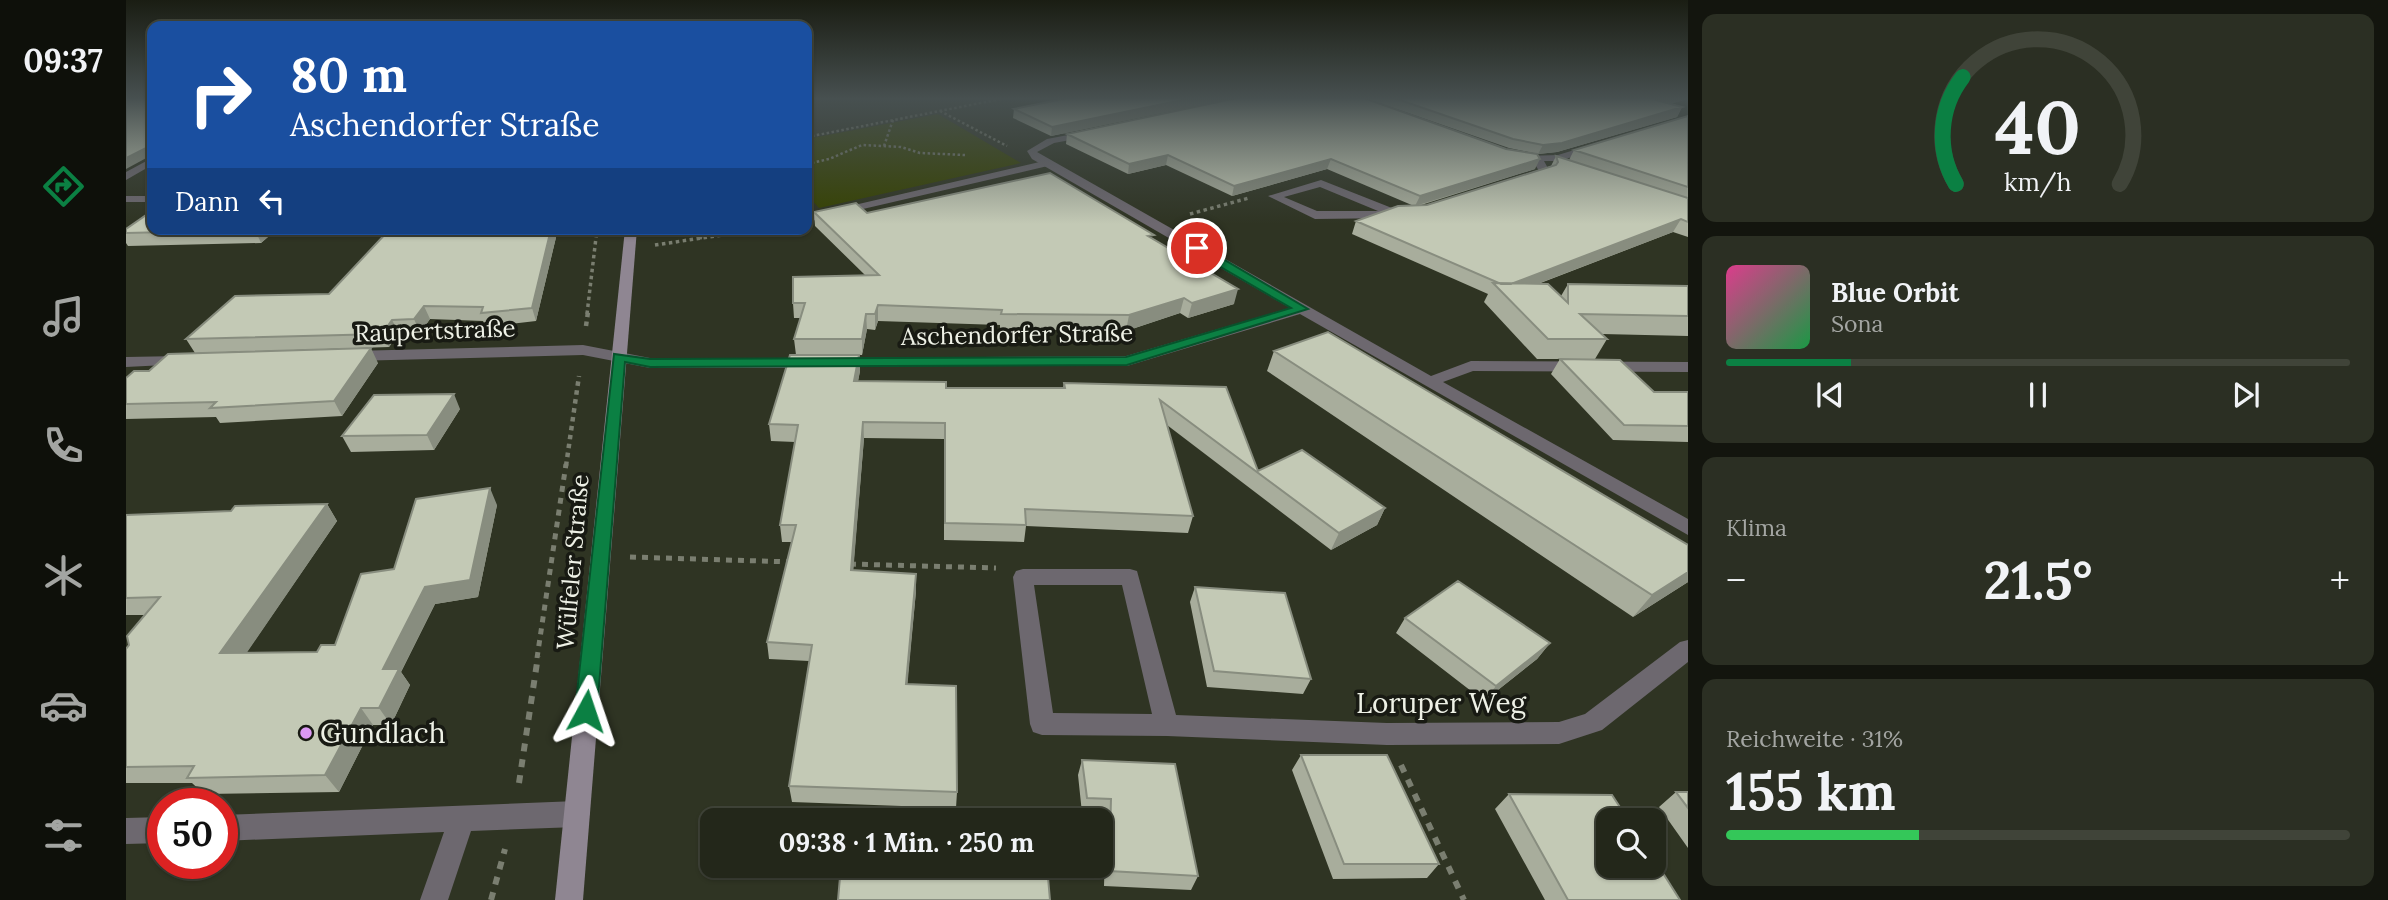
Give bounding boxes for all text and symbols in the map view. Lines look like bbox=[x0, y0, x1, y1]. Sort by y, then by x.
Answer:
text: 09:37 bbox=[23, 40, 103, 81]
text: 80 m bbox=[290, 43, 407, 105]
icon: right bbox=[175, 49, 266, 140]
text: 40 bbox=[1995, 81, 2081, 174]
text: Aschendorfer Straße bbox=[290, 104, 599, 145]
icon: directions bbox=[39, 162, 88, 211]
text: km/h bbox=[2004, 166, 2072, 198]
icon: left bbox=[253, 182, 291, 220]
text: Dann bbox=[175, 185, 239, 218]
pin bbox=[1167, 218, 1227, 278]
icon: arrive bbox=[1178, 229, 1216, 267]
text: Blue Orbit bbox=[1831, 276, 1959, 309]
icon: music bbox=[39, 292, 88, 341]
text: Sona bbox=[1831, 309, 1883, 338]
street label: Raupertstraße bbox=[354, 312, 516, 349]
street label: Aschendorfer Straße bbox=[900, 317, 1133, 352]
icon: previous bbox=[1811, 376, 1849, 414]
icon: pause bbox=[2019, 376, 2057, 414]
icon: next bbox=[2227, 376, 2265, 414]
icon: phone bbox=[39, 421, 88, 470]
street label: Wülfeler Straße bbox=[549, 473, 596, 651]
text: Klima bbox=[1726, 513, 1787, 542]
text: 21.5° bbox=[1984, 547, 2092, 613]
icon: climate bbox=[39, 551, 88, 600]
text: − bbox=[1726, 556, 1746, 604]
text: + bbox=[2330, 556, 2350, 604]
position arrow bbox=[549, 674, 623, 748]
icon: car bbox=[39, 681, 88, 730]
street label: Loruper Weg bbox=[1356, 685, 1527, 721]
place label: Gundlach bbox=[320, 715, 446, 751]
text: Reichweite · 31% bbox=[1726, 724, 1903, 753]
marker: Gundlach bbox=[298, 725, 314, 741]
text: 155 km bbox=[1726, 758, 1896, 824]
speed limit sign: 50 bbox=[147, 788, 238, 879]
map controls bbox=[1596, 808, 1666, 878]
button: search bbox=[1596, 808, 1666, 878]
icon: filters bbox=[39, 811, 88, 860]
text: 09:38 · 1 Min. · 250 m bbox=[779, 826, 1034, 859]

